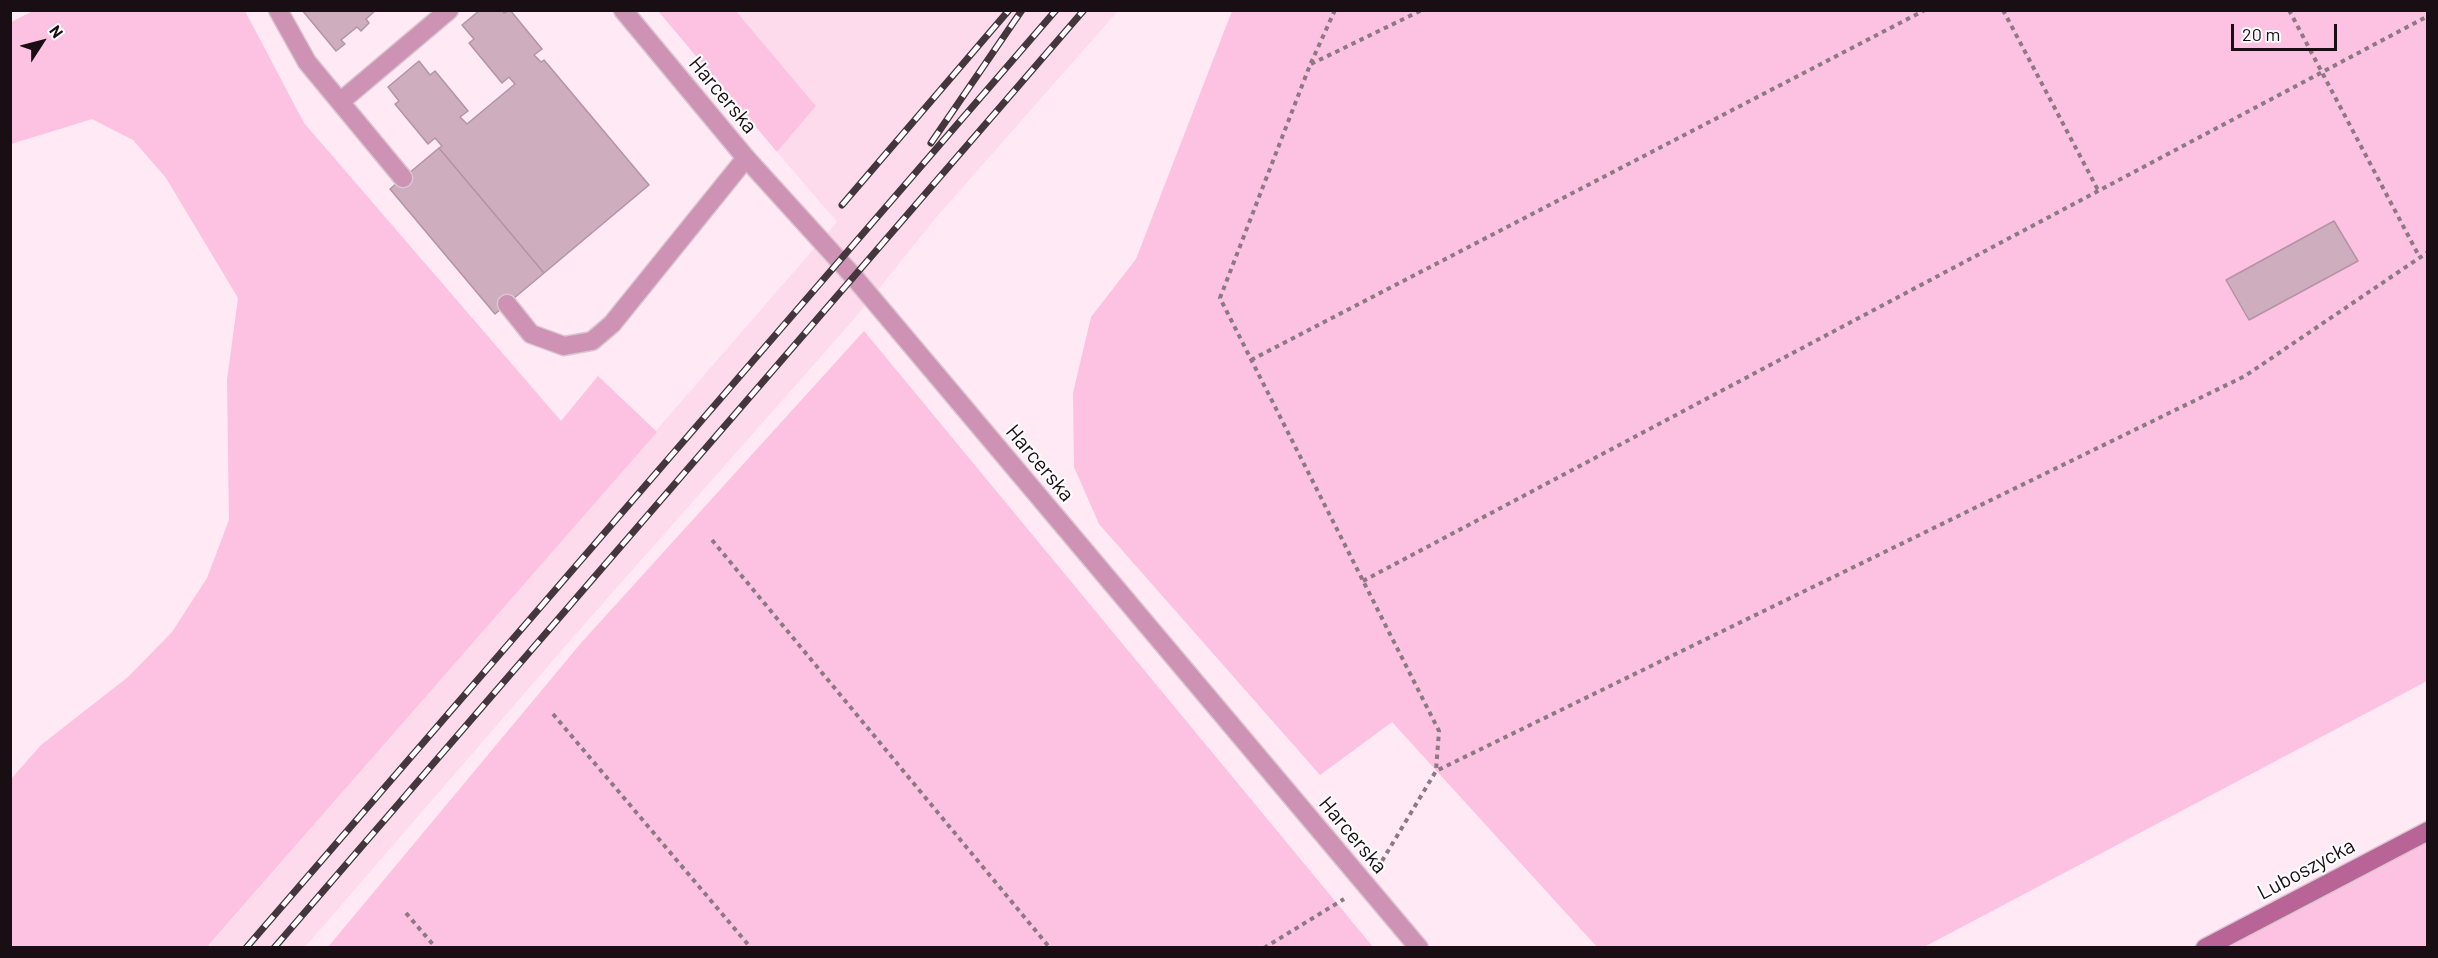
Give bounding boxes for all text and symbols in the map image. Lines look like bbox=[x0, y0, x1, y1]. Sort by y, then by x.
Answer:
north arrow bbox=[12, 12, 72, 72]
scale bar bbox=[2234, 12, 2340, 50]
text: N bbox=[46, 21, 68, 41]
text: 20 m bbox=[2242, 23, 2280, 45]
street label: Harcerska bbox=[684, 51, 762, 139]
street label: Harcerska bbox=[1001, 419, 1079, 507]
street label: Harcerska bbox=[1314, 791, 1392, 879]
street label: Luboszycka bbox=[2253, 833, 2359, 905]

